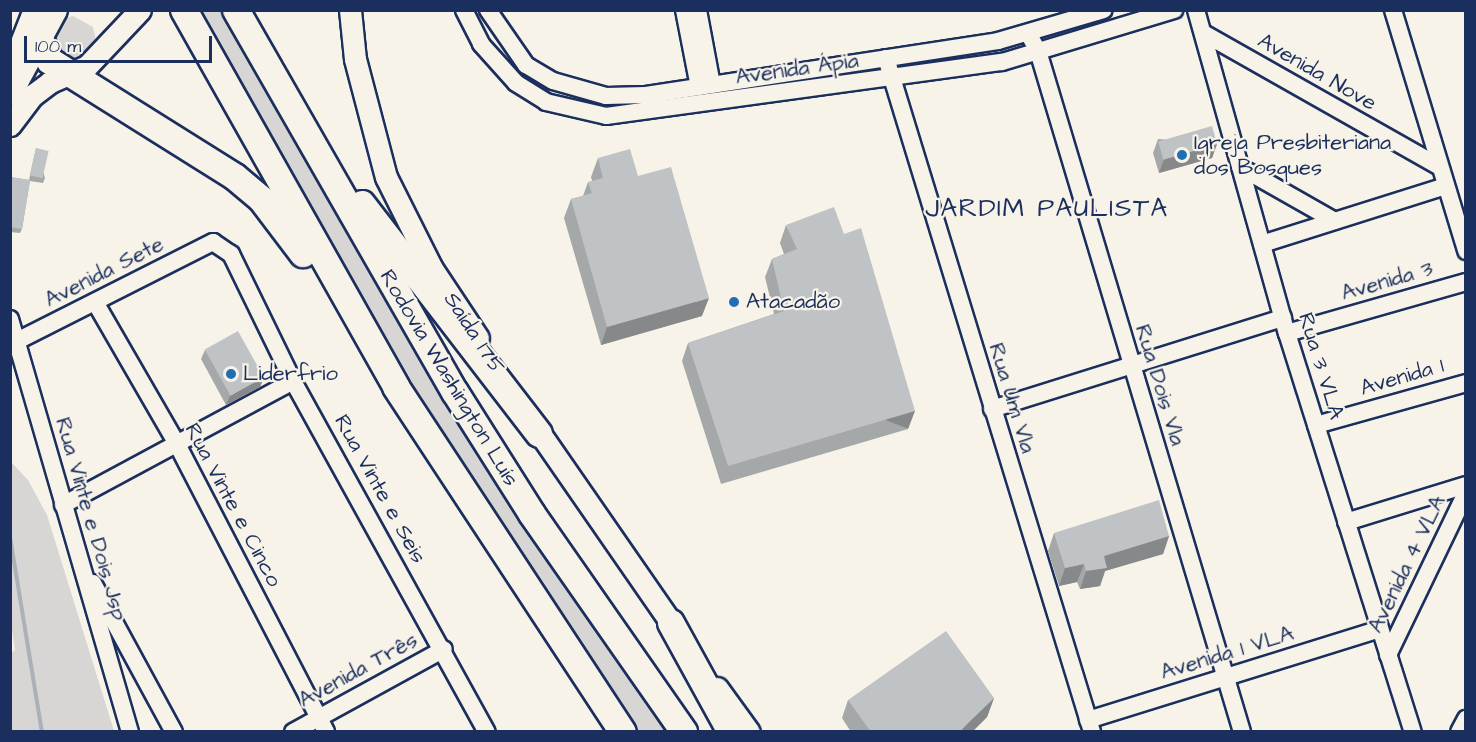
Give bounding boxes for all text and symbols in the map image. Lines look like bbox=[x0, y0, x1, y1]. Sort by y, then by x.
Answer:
scale bar bbox=[27, 24, 214, 62]
street label: Avenida Nove bbox=[1253, 27, 1381, 117]
text: 100 m bbox=[35, 34, 81, 59]
street label: Avenida Ápia bbox=[734, 47, 860, 91]
place label: Igreja Presbiteriana dos Bosques bbox=[1194, 129, 1391, 180]
marker: Igreja Presbiteriana dos Bosques bbox=[1175, 148, 1189, 162]
district label: JARDIM PAULISTA bbox=[925, 193, 1169, 225]
street label: Avenida Sete bbox=[40, 231, 168, 313]
street label: Avenida 3 bbox=[1338, 255, 1436, 307]
street label: Rodovia Washington Luís bbox=[374, 265, 524, 491]
street label: Saída 175 bbox=[438, 287, 510, 379]
place label: Atacadão bbox=[746, 289, 840, 315]
marker: Atacadão bbox=[727, 295, 741, 309]
street label: Rua 3 VLA bbox=[1292, 310, 1350, 422]
street label: Rua Dois Vla bbox=[1129, 321, 1191, 449]
street label: Rua Um Vla bbox=[983, 340, 1041, 456]
street label: Avenida 1 bbox=[1357, 352, 1447, 402]
place label: Liderfrio bbox=[243, 361, 338, 387]
marker: Liderfrio bbox=[224, 367, 238, 381]
street label: Rua Vinte e Seis bbox=[328, 410, 432, 568]
street label: Rua Vinte e Dois Jsp bbox=[49, 414, 133, 624]
street label: Rua Vinte e Cinco bbox=[179, 419, 287, 591]
street label: Avenida 4 VLA bbox=[1362, 491, 1452, 637]
street label: Avenida 1 VLA bbox=[1157, 620, 1297, 686]
street label: Avenida Três bbox=[294, 627, 422, 713]

